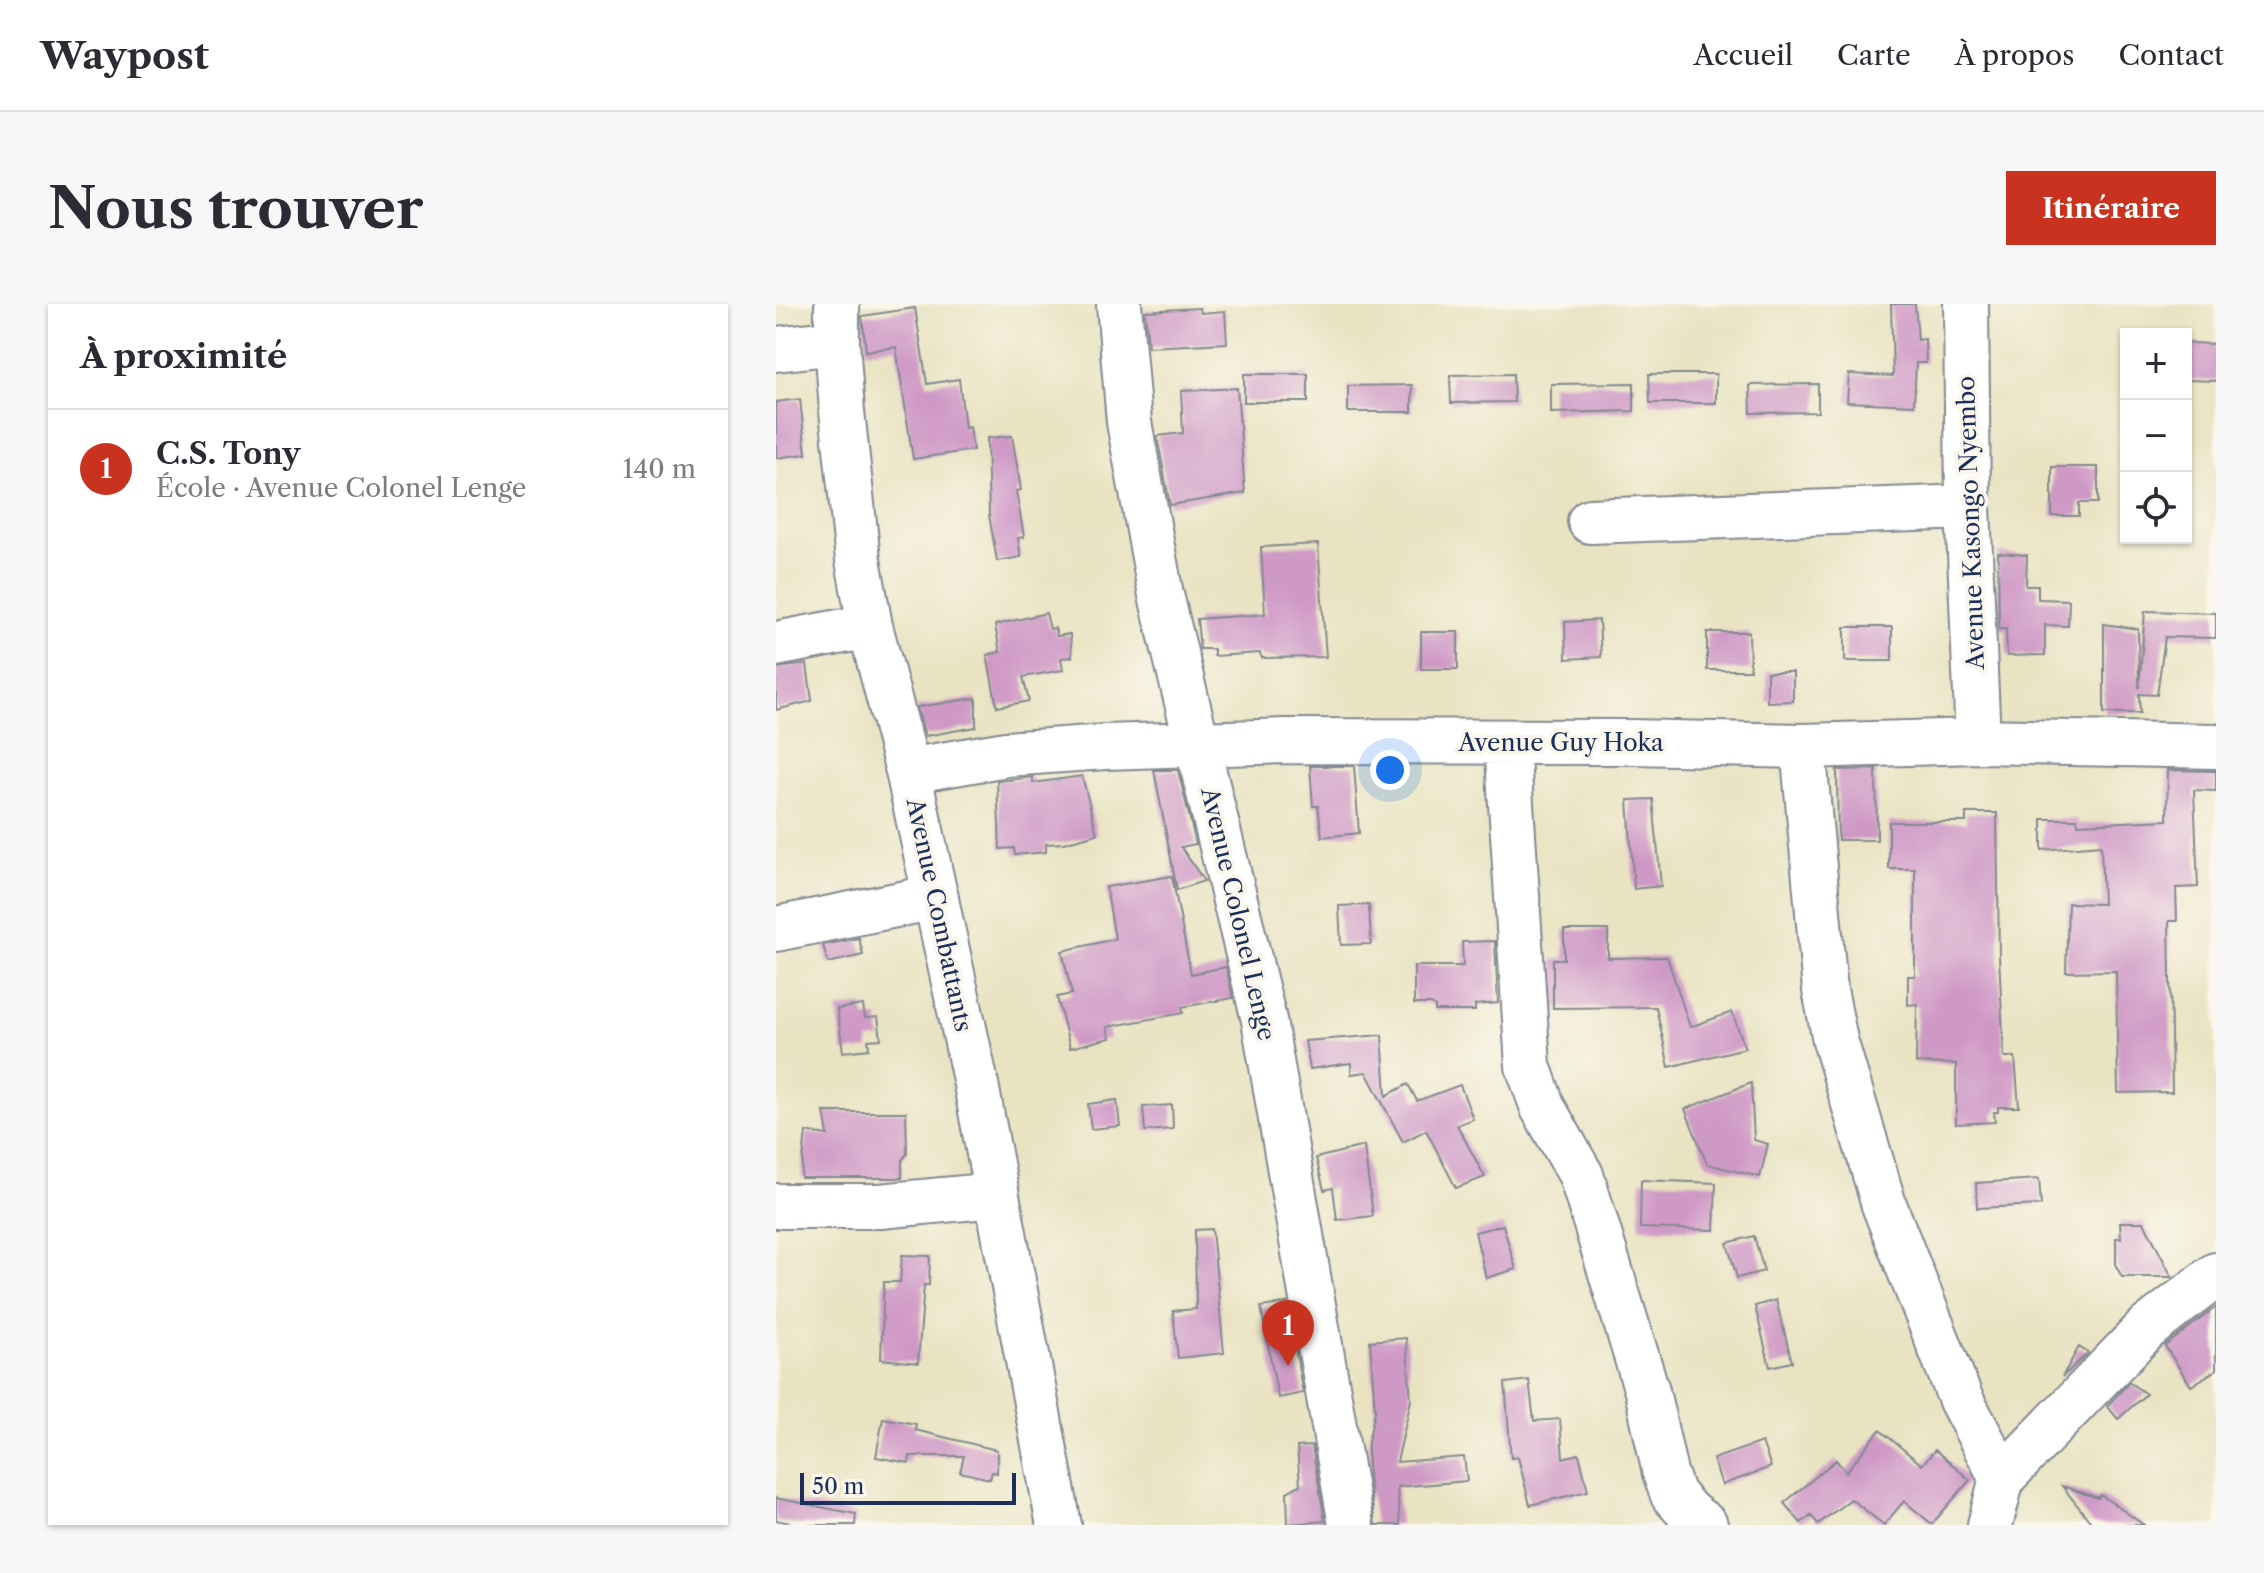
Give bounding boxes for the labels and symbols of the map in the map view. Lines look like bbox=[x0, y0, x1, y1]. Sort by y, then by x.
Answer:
street label: Avenue Kasongo Nyembo bbox=[1951, 376, 1990, 671]
street label: Avenue Guy Hoka bbox=[1457, 728, 1664, 757]
your location bbox=[1370, 750, 1410, 790]
street label: Avenue Colonel Lenge bbox=[1195, 784, 1282, 1043]
street label: Avenue Combattants bbox=[900, 795, 978, 1034]
pin: 1 bbox=[1262, 1300, 1314, 1366]
scale bar bbox=[800, 1469, 1016, 1505]

